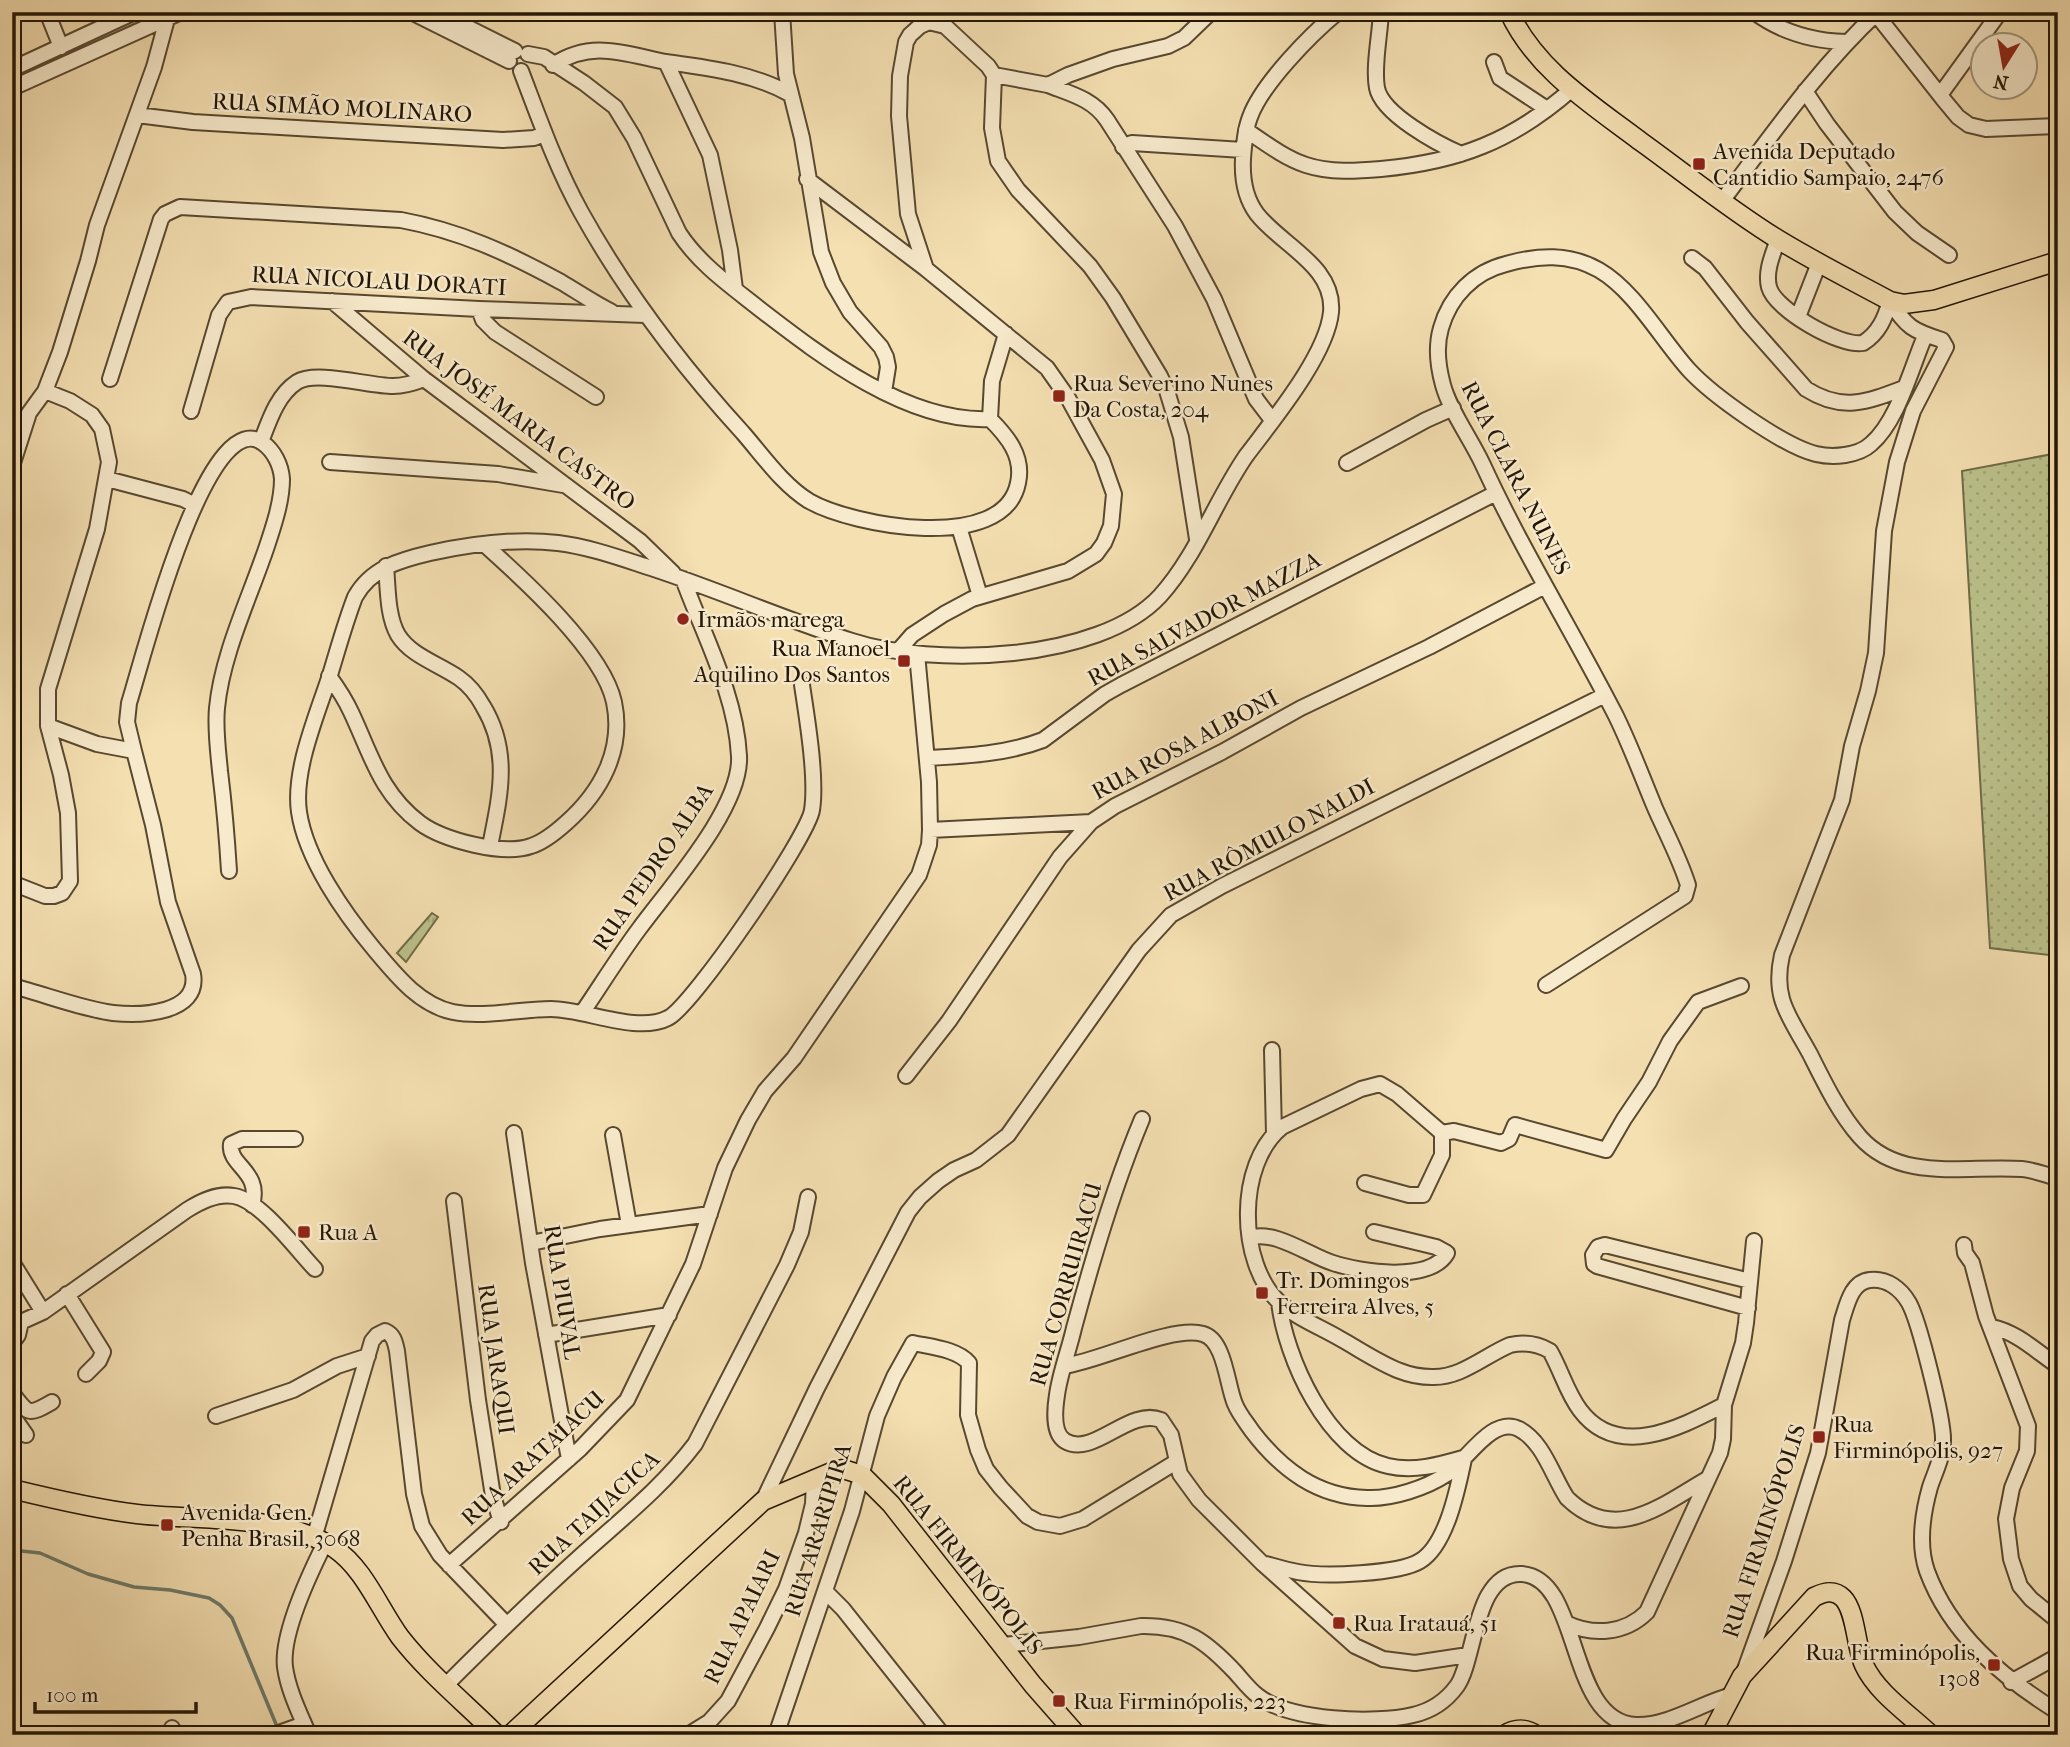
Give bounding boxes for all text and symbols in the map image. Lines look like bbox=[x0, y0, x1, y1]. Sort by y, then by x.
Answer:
north arrow bbox=[1968, 32, 2038, 102]
text: N bbox=[1991, 69, 2010, 94]
street label: RUA SIMÃO MOLINARO bbox=[211, 88, 473, 128]
place label: Avenida Deputado Cantidio Sampaio, 2476 bbox=[1712, 138, 1944, 191]
marker: Avenida Deputado Cantidio Sampaio, 2476 bbox=[1691, 156, 1707, 172]
street label: RUA NICOLAU DORATI bbox=[251, 261, 507, 301]
street label: RUA JOSÉ MARIA CASTRO bbox=[397, 324, 641, 516]
place label: Rua Severino Nunes Da Costa, 204 bbox=[1073, 370, 1273, 423]
street label: RUA CLARA NUNES bbox=[1456, 377, 1576, 579]
marker: Rua Severino Nunes Da Costa, 204 bbox=[1051, 388, 1067, 404]
street label: RUA SALVADOR MAZZA bbox=[1083, 546, 1326, 692]
place label: Irmãos marega bbox=[697, 606, 845, 633]
marker: Irmãos marega bbox=[675, 611, 691, 627]
place label: Rua Manoel Aquilino Dos Santos bbox=[693, 635, 891, 688]
marker: Rua Manoel Aquilino Dos Santos bbox=[896, 653, 912, 669]
street label: RUA ROSA ALBONI bbox=[1087, 684, 1283, 806]
street label: RUA RÔMULO NALDI bbox=[1158, 772, 1379, 907]
street label: RUA PEDRO ALBA bbox=[587, 777, 720, 956]
street label: RUA CORRUIRACU bbox=[1024, 1179, 1108, 1389]
place label: Rua A bbox=[318, 1219, 379, 1246]
street label: RUA PIUVAL bbox=[538, 1223, 586, 1362]
marker: Rua A bbox=[296, 1224, 312, 1240]
place label: Tr. Domingos Ferreira Alves, 5 bbox=[1276, 1267, 1434, 1320]
street label: RUA JARAQUI bbox=[472, 1282, 520, 1436]
marker: Tr. Domingos Ferreira Alves, 5 bbox=[1254, 1285, 1270, 1301]
street label: RUA ARATAIACU bbox=[456, 1385, 610, 1531]
place label: Rua Firminópolis, 927 bbox=[1833, 1411, 2003, 1464]
street label: RUA FIRMINÓPOLIS bbox=[1716, 1420, 1811, 1641]
marker: Rua Firminópolis, 927 bbox=[1811, 1429, 1827, 1445]
street label: RUA ARARIPIRA bbox=[779, 1439, 858, 1620]
street label: RUA TAIJACICA bbox=[523, 1444, 666, 1581]
street label: RUA FIRMINÓPOLIS bbox=[887, 1469, 1050, 1660]
place label: Avenida Gen. Penha Brasil, 3068 bbox=[180, 1499, 360, 1552]
marker: Avenida Gen. Penha Brasil, 3068 bbox=[159, 1517, 175, 1533]
street label: RUA APAIARI bbox=[698, 1545, 786, 1689]
place label: Rua Iratauá, 51 bbox=[1353, 1610, 1498, 1637]
marker: Rua Iratauá, 51 bbox=[1331, 1615, 1347, 1631]
place label: Rua Firminópolis, 1308 bbox=[1805, 1639, 1980, 1692]
marker: Rua Firminópolis, 1308 bbox=[1986, 1657, 2002, 1673]
scale bar bbox=[35, 1670, 196, 1714]
text: 100 m bbox=[46, 1683, 99, 1707]
place label: Rua Firminópolis, 223 bbox=[1073, 1688, 1286, 1715]
marker: Rua Firminópolis, 223 bbox=[1051, 1693, 1067, 1709]

